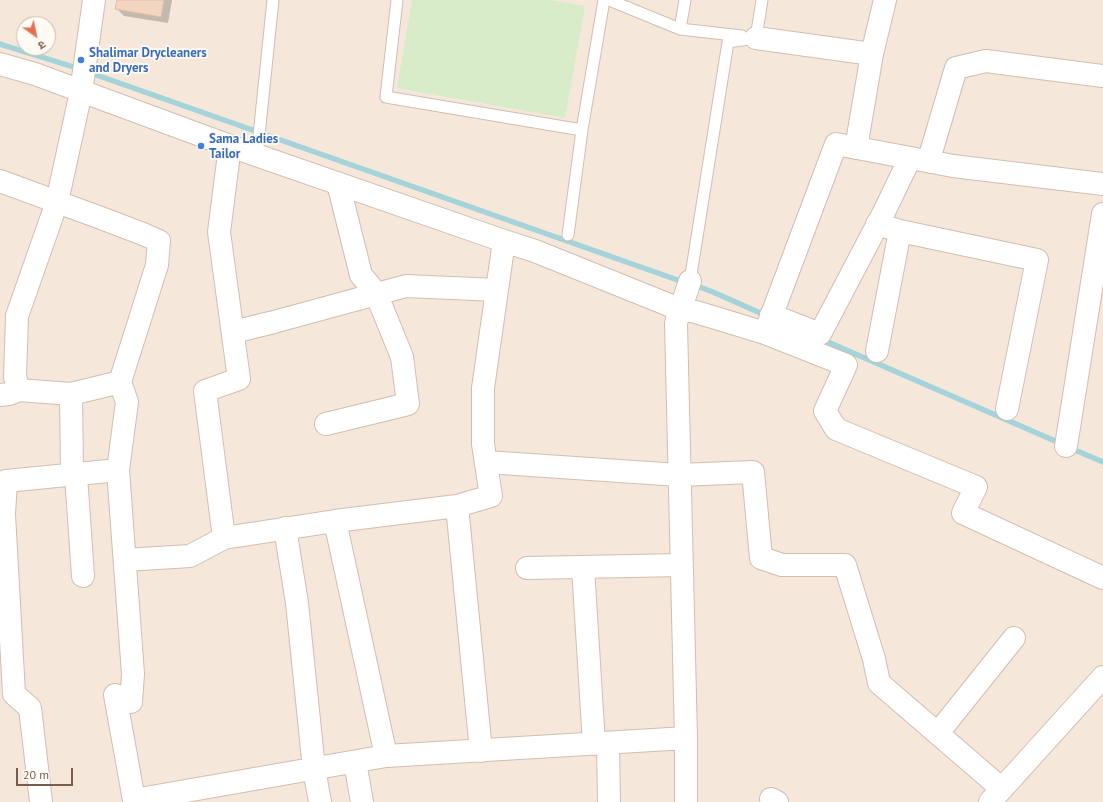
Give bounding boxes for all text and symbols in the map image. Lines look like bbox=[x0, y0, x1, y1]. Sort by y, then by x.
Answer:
north arrow bbox=[16, 16, 56, 56]
text: उ bbox=[35, 38, 49, 53]
place label: Shalimar Drycleaners and Dryers bbox=[89, 45, 207, 76]
marker: Shalimar Drycleaners and Dryers bbox=[76, 55, 86, 65]
place label: Sama Ladies Tailor bbox=[209, 131, 278, 162]
marker: Sama Ladies Tailor bbox=[196, 141, 206, 151]
scale bar bbox=[18, 760, 75, 786]
text: 20 m bbox=[23, 767, 49, 782]

